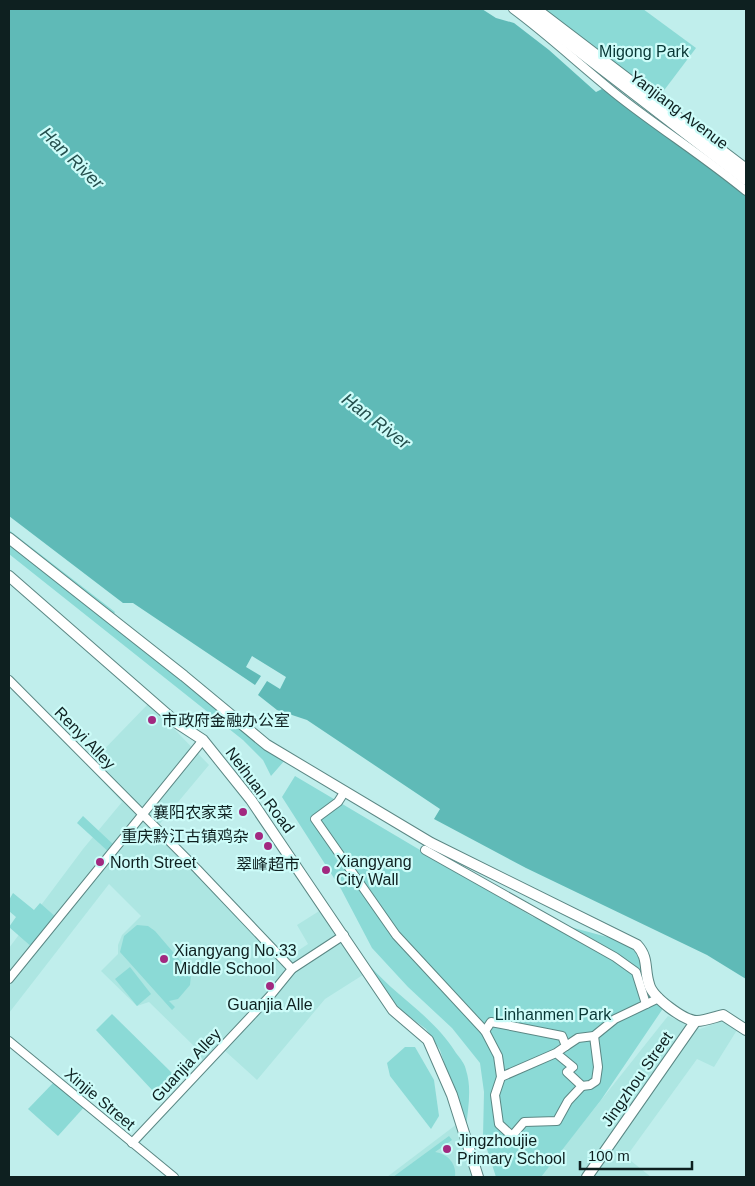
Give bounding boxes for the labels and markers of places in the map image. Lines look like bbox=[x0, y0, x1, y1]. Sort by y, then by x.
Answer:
place label: 市政府金融办公室 bbox=[162, 712, 290, 729]
marker: 市政府金融办公室 bbox=[146, 714, 158, 726]
place label: 襄阳农家菜 bbox=[153, 804, 233, 821]
marker: 襄阳农家菜 bbox=[237, 806, 249, 818]
place label: 重庆黔江古镇鸡杂 bbox=[121, 828, 249, 845]
marker: 重庆黔江古镇鸡杂 bbox=[253, 830, 265, 842]
marker: 翠峰超市 bbox=[262, 840, 274, 852]
place label: Xiangyang City Wall bbox=[336, 853, 412, 888]
place label: North Street bbox=[110, 854, 197, 871]
marker: North Street bbox=[94, 856, 106, 868]
place label: 翠峰超市 bbox=[236, 856, 300, 873]
marker: Xiangyang City Wall bbox=[320, 864, 332, 876]
place label: Xiangyang No.33 Middle School bbox=[174, 942, 297, 977]
marker: Xiangyang No.33 Middle School bbox=[158, 953, 170, 965]
marker: Guanjia Alle bbox=[264, 980, 276, 992]
place label: Guanjia Alle bbox=[227, 996, 313, 1013]
place label: Jingzhoujie Primary School bbox=[457, 1132, 565, 1167]
marker: Jingzhoujie Primary School bbox=[441, 1143, 453, 1155]

